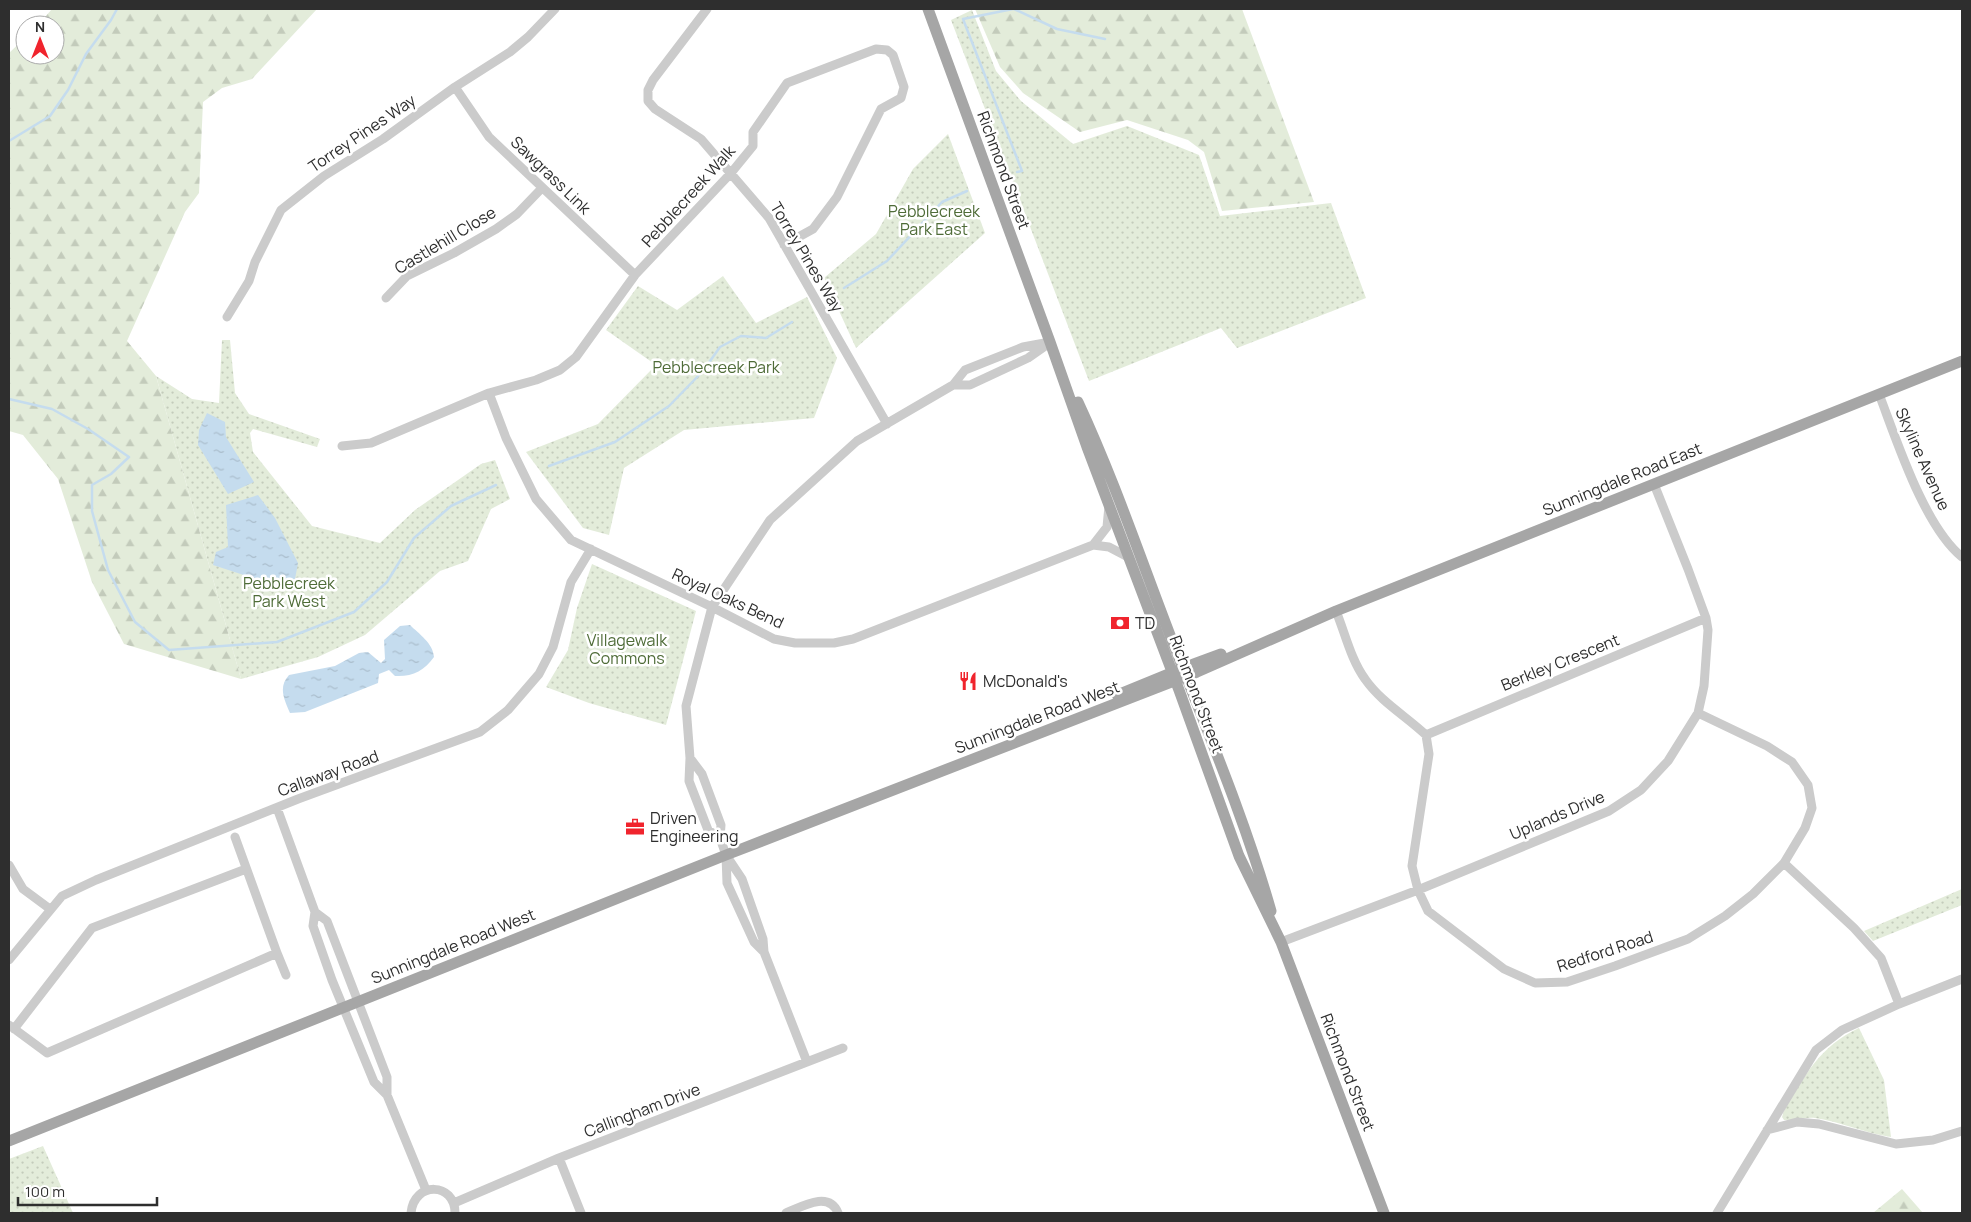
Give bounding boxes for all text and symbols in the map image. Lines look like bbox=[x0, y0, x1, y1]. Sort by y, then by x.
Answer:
north arrow bbox=[15, 15, 65, 65]
text: N bbox=[35, 17, 45, 36]
street label: Torrey Pines Way bbox=[304, 89, 420, 177]
street label: Richmond Street bbox=[972, 108, 1036, 232]
street label: Sawgrass Link bbox=[506, 131, 597, 220]
street label: Pebblecreek Walk bbox=[636, 140, 740, 252]
street label: Torrey Pines Way bbox=[765, 198, 849, 317]
park label: Pebblecreek Park East bbox=[888, 200, 981, 240]
street label: Castlehill Close bbox=[390, 201, 500, 279]
park label: Pebblecreek Park bbox=[652, 356, 781, 378]
street label: Skyline Avenue bbox=[1890, 404, 1956, 514]
street label: Sunningdale Road East bbox=[1539, 437, 1705, 521]
street label: Royal Oaks Bend bbox=[669, 562, 787, 634]
park label: Pebblecreek Park West bbox=[243, 572, 336, 612]
bank icon: TD bbox=[1109, 612, 1131, 634]
place label: TD bbox=[1135, 612, 1156, 634]
street label: Berkley Crescent bbox=[1498, 628, 1622, 696]
park label: Villagewalk Commons bbox=[587, 629, 668, 669]
street label: Richmond Street bbox=[1164, 632, 1230, 756]
restaurant icon: McDonald's bbox=[957, 670, 979, 692]
place label: McDonald's bbox=[983, 670, 1068, 692]
street label: Sunningdale Road West bbox=[951, 675, 1123, 759]
street label: Callaway Road bbox=[274, 745, 382, 801]
street label: Uplands Drive bbox=[1506, 785, 1608, 845]
place label: Driven Engineering bbox=[650, 807, 738, 847]
office icon: Driven Engineering bbox=[624, 816, 646, 838]
street label: Sunningdale Road West bbox=[368, 903, 538, 989]
street label: Redford Road bbox=[1554, 925, 1656, 977]
street label: Richmond Street bbox=[1315, 1010, 1381, 1134]
street label: Callingham Drive bbox=[581, 1078, 703, 1142]
scale bar bbox=[18, 1174, 156, 1206]
text: 100 m bbox=[25, 1181, 65, 1202]

